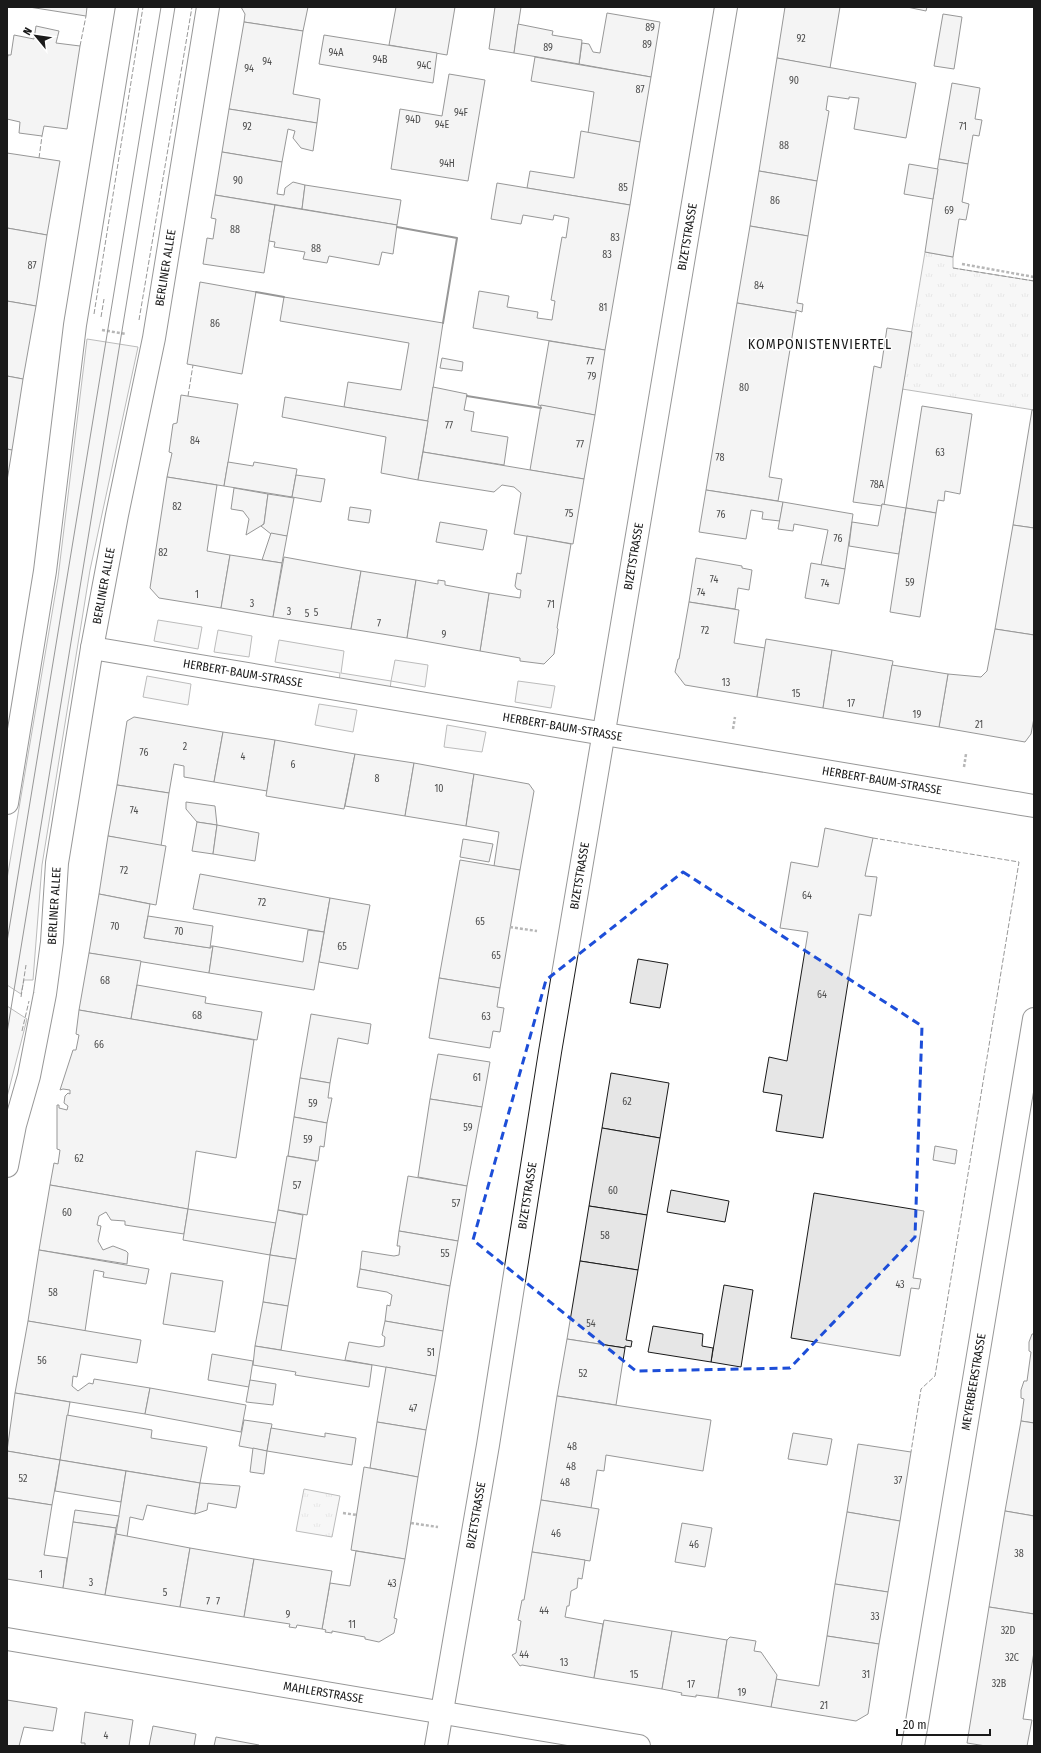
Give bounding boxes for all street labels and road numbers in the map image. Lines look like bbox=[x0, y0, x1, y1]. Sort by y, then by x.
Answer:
street label: BIZETSTRASSE bbox=[675, 202, 700, 271]
street label: BERLINER ALLEE bbox=[152, 228, 179, 307]
street label: BIZETSTRASSE bbox=[621, 521, 646, 591]
street label: BERLINER ALLEE bbox=[90, 546, 118, 625]
street label: HERBERT-BAUM-STRASSE bbox=[182, 656, 304, 690]
street label: HERBERT-BAUM-STRASSE bbox=[501, 710, 624, 744]
street label: HERBERT-BAUM-STRASSE bbox=[821, 764, 943, 797]
street label: BIZETSTRASSE bbox=[567, 841, 592, 910]
street label: BERLINER ALLEE bbox=[45, 866, 64, 945]
street label: BIZETSTRASSE bbox=[515, 1161, 540, 1230]
street label: MEYERBEERSTRASSE bbox=[959, 1332, 989, 1432]
street label: BIZETSTRASSE bbox=[463, 1480, 489, 1550]
street label: MAHLERSTRASSE bbox=[282, 1679, 365, 1706]

